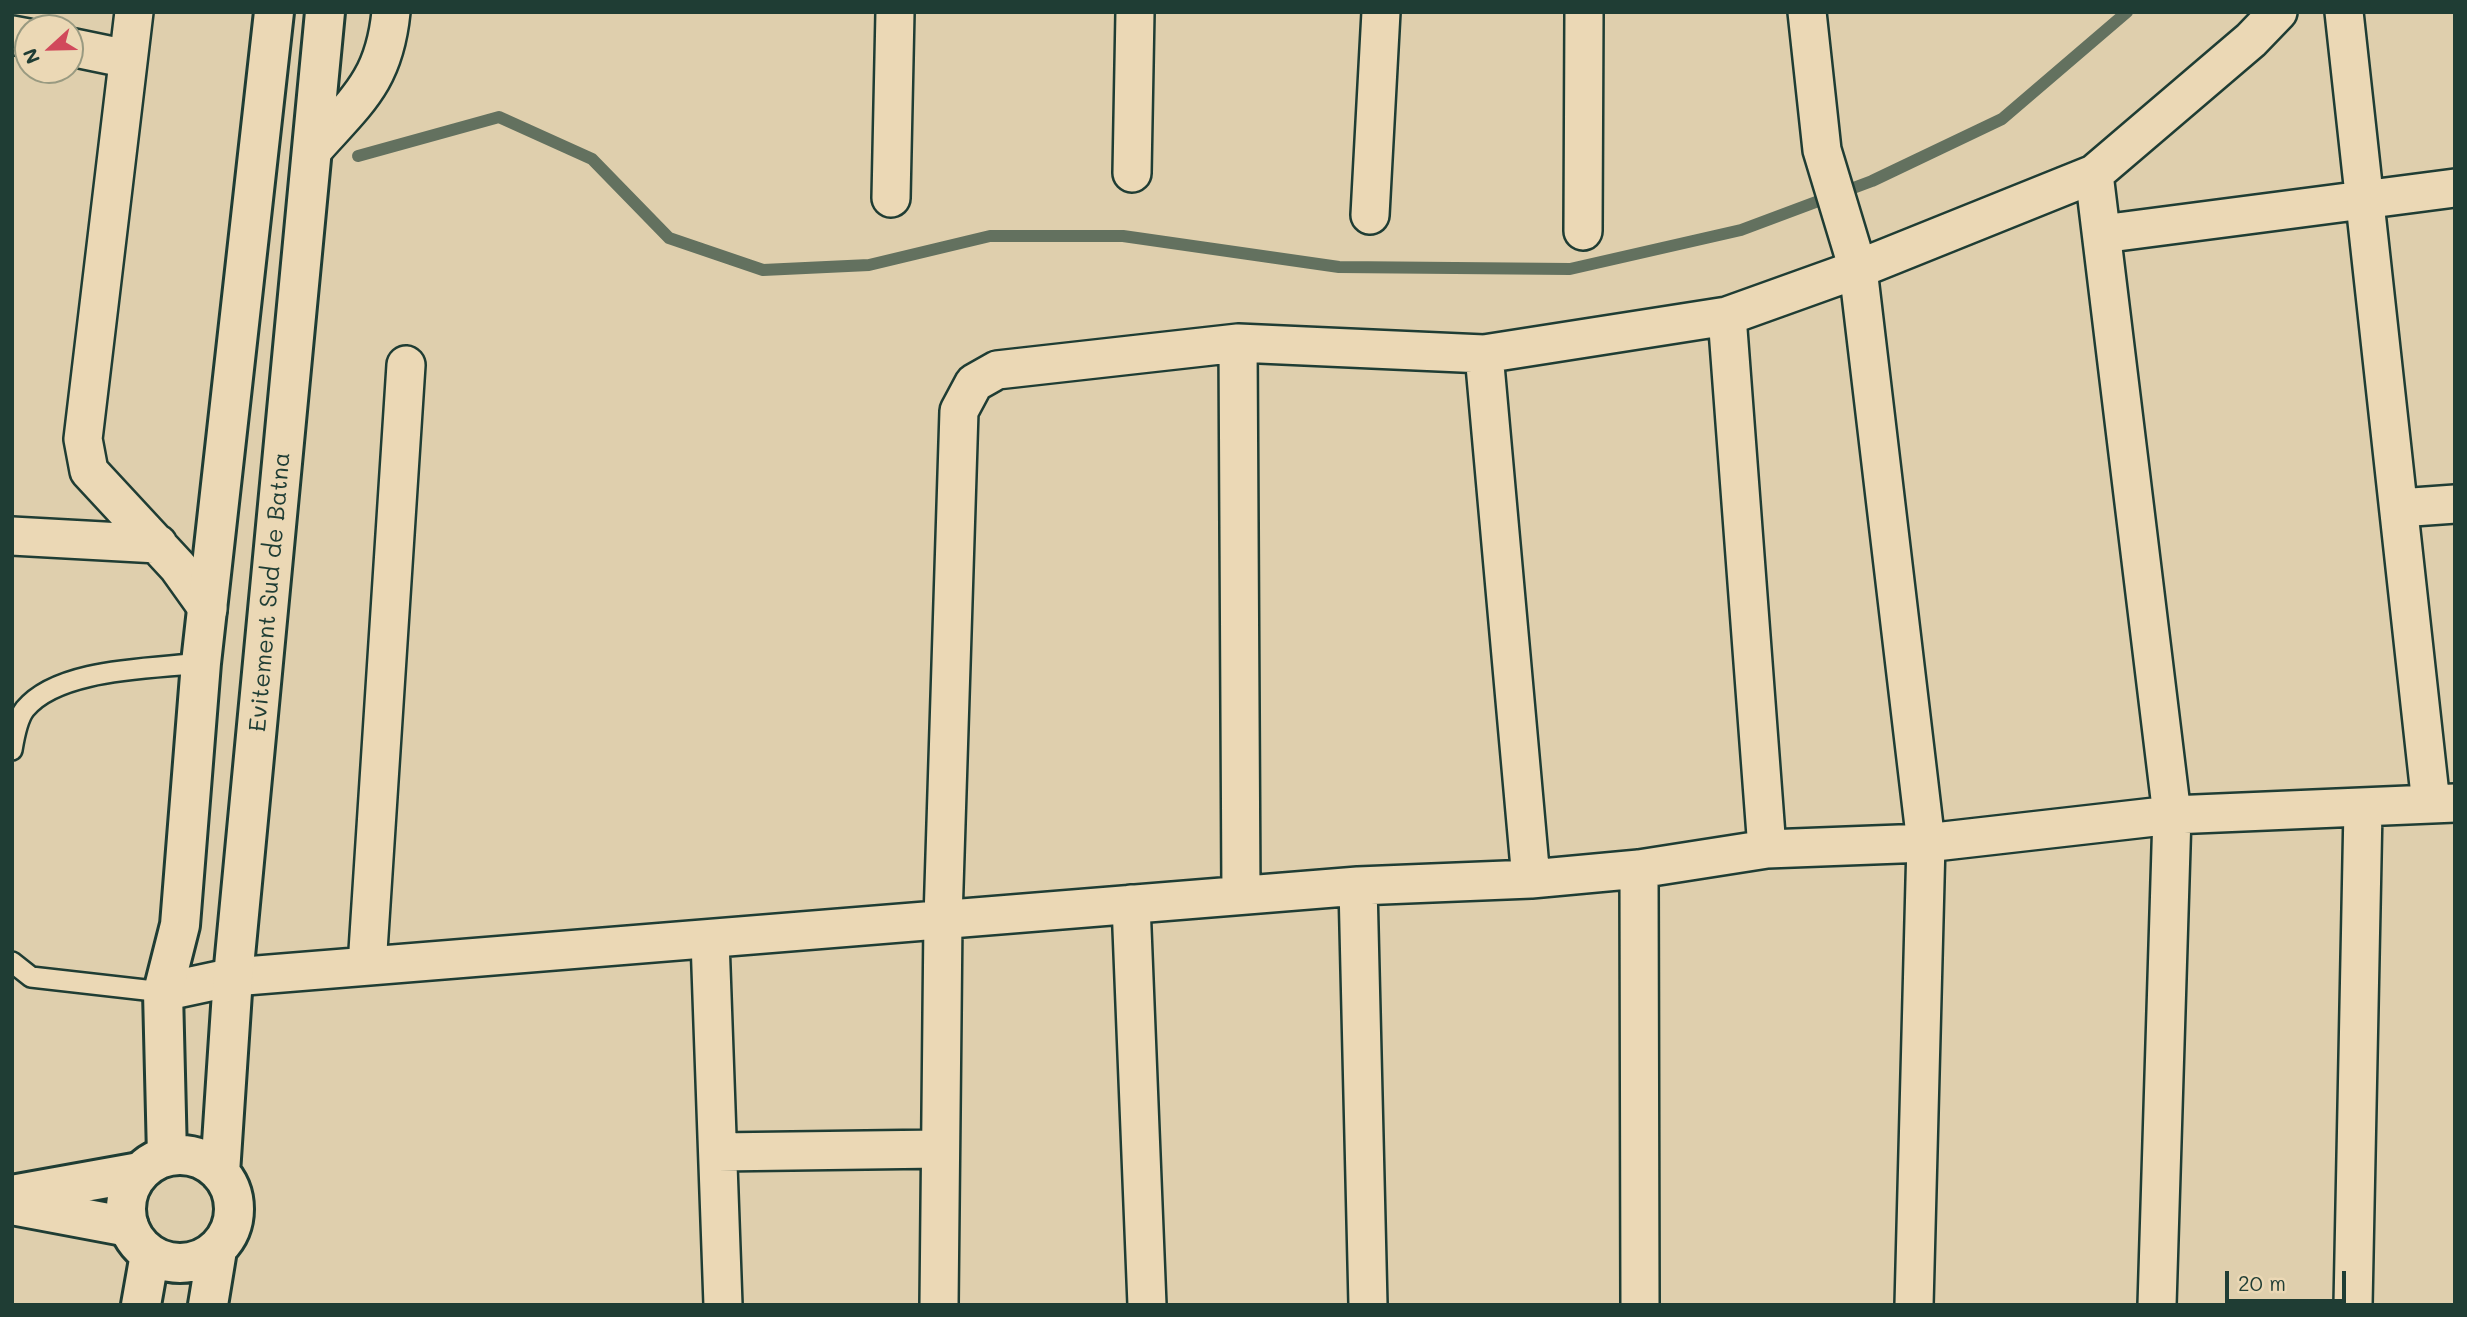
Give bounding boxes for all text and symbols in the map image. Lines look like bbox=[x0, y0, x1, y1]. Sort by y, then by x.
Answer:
north arrow bbox=[14, 14, 84, 84]
text: N bbox=[17, 45, 45, 68]
street label: Evitement Sud de Batna bbox=[243, 451, 297, 733]
scale bar bbox=[2229, 1258, 2350, 1302]
text: 20 m bbox=[2238, 1269, 2286, 1296]

